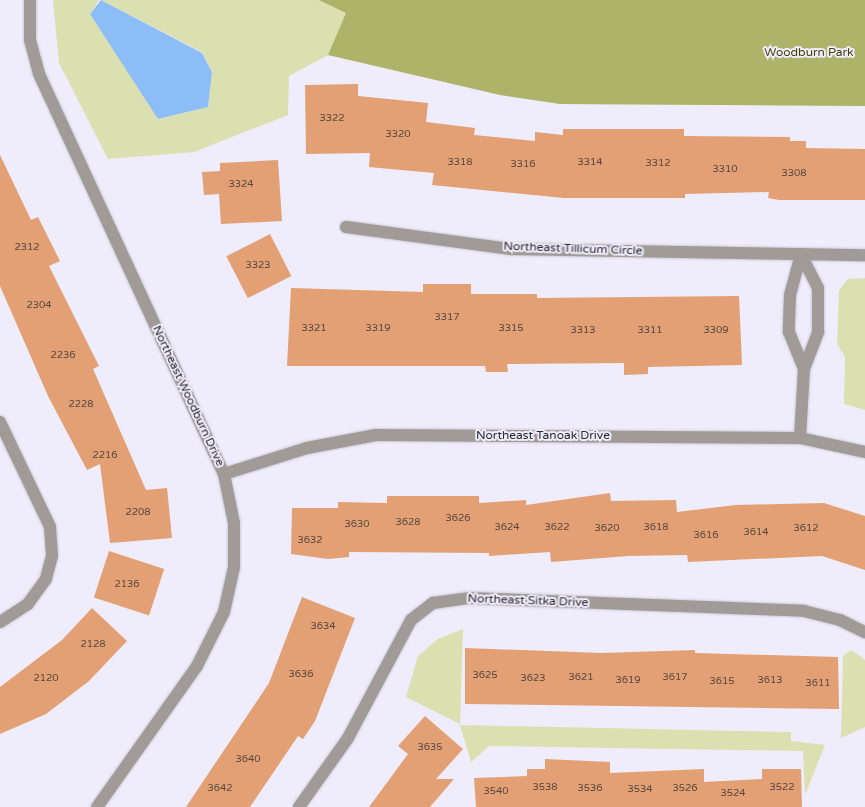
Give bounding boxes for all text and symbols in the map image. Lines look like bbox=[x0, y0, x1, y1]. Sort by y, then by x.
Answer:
park label: Woodburn Park bbox=[764, 46, 854, 60]
house number: 3322 bbox=[319, 113, 345, 125]
house number: 3320 bbox=[385, 129, 411, 141]
house number: 3318 bbox=[447, 157, 473, 169]
house number: 3314 bbox=[577, 157, 603, 169]
house number: 3312 bbox=[645, 158, 671, 170]
house number: 3316 bbox=[510, 159, 536, 171]
house number: 3310 bbox=[712, 164, 738, 176]
house number: 3308 bbox=[781, 168, 807, 180]
house number: 3324 bbox=[228, 179, 254, 191]
street label: Northeast Tillicum Circle bbox=[503, 239, 643, 259]
house number: 2312 bbox=[14, 242, 40, 254]
house number: 3323 bbox=[245, 260, 271, 272]
house number: 2304 bbox=[26, 300, 52, 312]
house number: 3317 bbox=[434, 312, 460, 324]
street label: Northeast Woodburn Drive bbox=[149, 323, 227, 469]
house number: 3321 bbox=[301, 323, 327, 335]
house number: 3319 bbox=[365, 323, 391, 335]
house number: 3315 bbox=[498, 323, 524, 335]
house number: 3313 bbox=[570, 325, 596, 337]
house number: 3311 bbox=[637, 325, 663, 337]
house number: 3309 bbox=[703, 325, 729, 337]
house number: 2236 bbox=[50, 350, 76, 362]
house number: 2228 bbox=[68, 399, 94, 411]
street label: Northeast Tanoak Drive bbox=[476, 429, 610, 443]
house number: 2216 bbox=[92, 450, 118, 462]
house number: 2208 bbox=[125, 507, 151, 519]
house number: 3626 bbox=[445, 513, 471, 525]
house number: 3628 bbox=[395, 517, 421, 529]
house number: 3630 bbox=[344, 519, 370, 531]
house number: 3624 bbox=[494, 522, 520, 534]
house number: 3622 bbox=[544, 522, 570, 534]
house number: 3618 bbox=[643, 522, 669, 534]
house number: 3620 bbox=[594, 523, 620, 535]
house number: 3612 bbox=[793, 523, 819, 535]
house number: 3614 bbox=[743, 527, 769, 539]
house number: 3616 bbox=[693, 530, 719, 542]
house number: 3632 bbox=[297, 535, 323, 547]
house number: 2136 bbox=[114, 579, 140, 591]
street label: Northeast Sitka Drive bbox=[467, 592, 589, 610]
house number: 3634 bbox=[310, 621, 336, 633]
house number: 2128 bbox=[80, 639, 106, 651]
house number: 3636 bbox=[288, 669, 314, 681]
house number: 3625 bbox=[472, 670, 498, 682]
house number: 3621 bbox=[568, 672, 594, 684]
house number: 3617 bbox=[662, 672, 688, 684]
house number: 2120 bbox=[33, 673, 59, 685]
house number: 3623 bbox=[520, 673, 546, 685]
house number: 3619 bbox=[615, 675, 641, 687]
house number: 3613 bbox=[757, 675, 783, 687]
house number: 3615 bbox=[709, 676, 735, 688]
house number: 3611 bbox=[805, 678, 831, 690]
house number: 3635 bbox=[417, 742, 443, 754]
house number: 3640 bbox=[235, 754, 261, 766]
house number: 3538 bbox=[532, 782, 558, 794]
house number: 3522 bbox=[769, 782, 795, 794]
house number: 3642 bbox=[207, 783, 233, 795]
house number: 3536 bbox=[577, 783, 603, 795]
house number: 3526 bbox=[672, 783, 698, 795]
house number: 3534 bbox=[627, 784, 653, 796]
house number: 3540 bbox=[483, 786, 509, 798]
house number: 3524 bbox=[720, 788, 746, 800]

